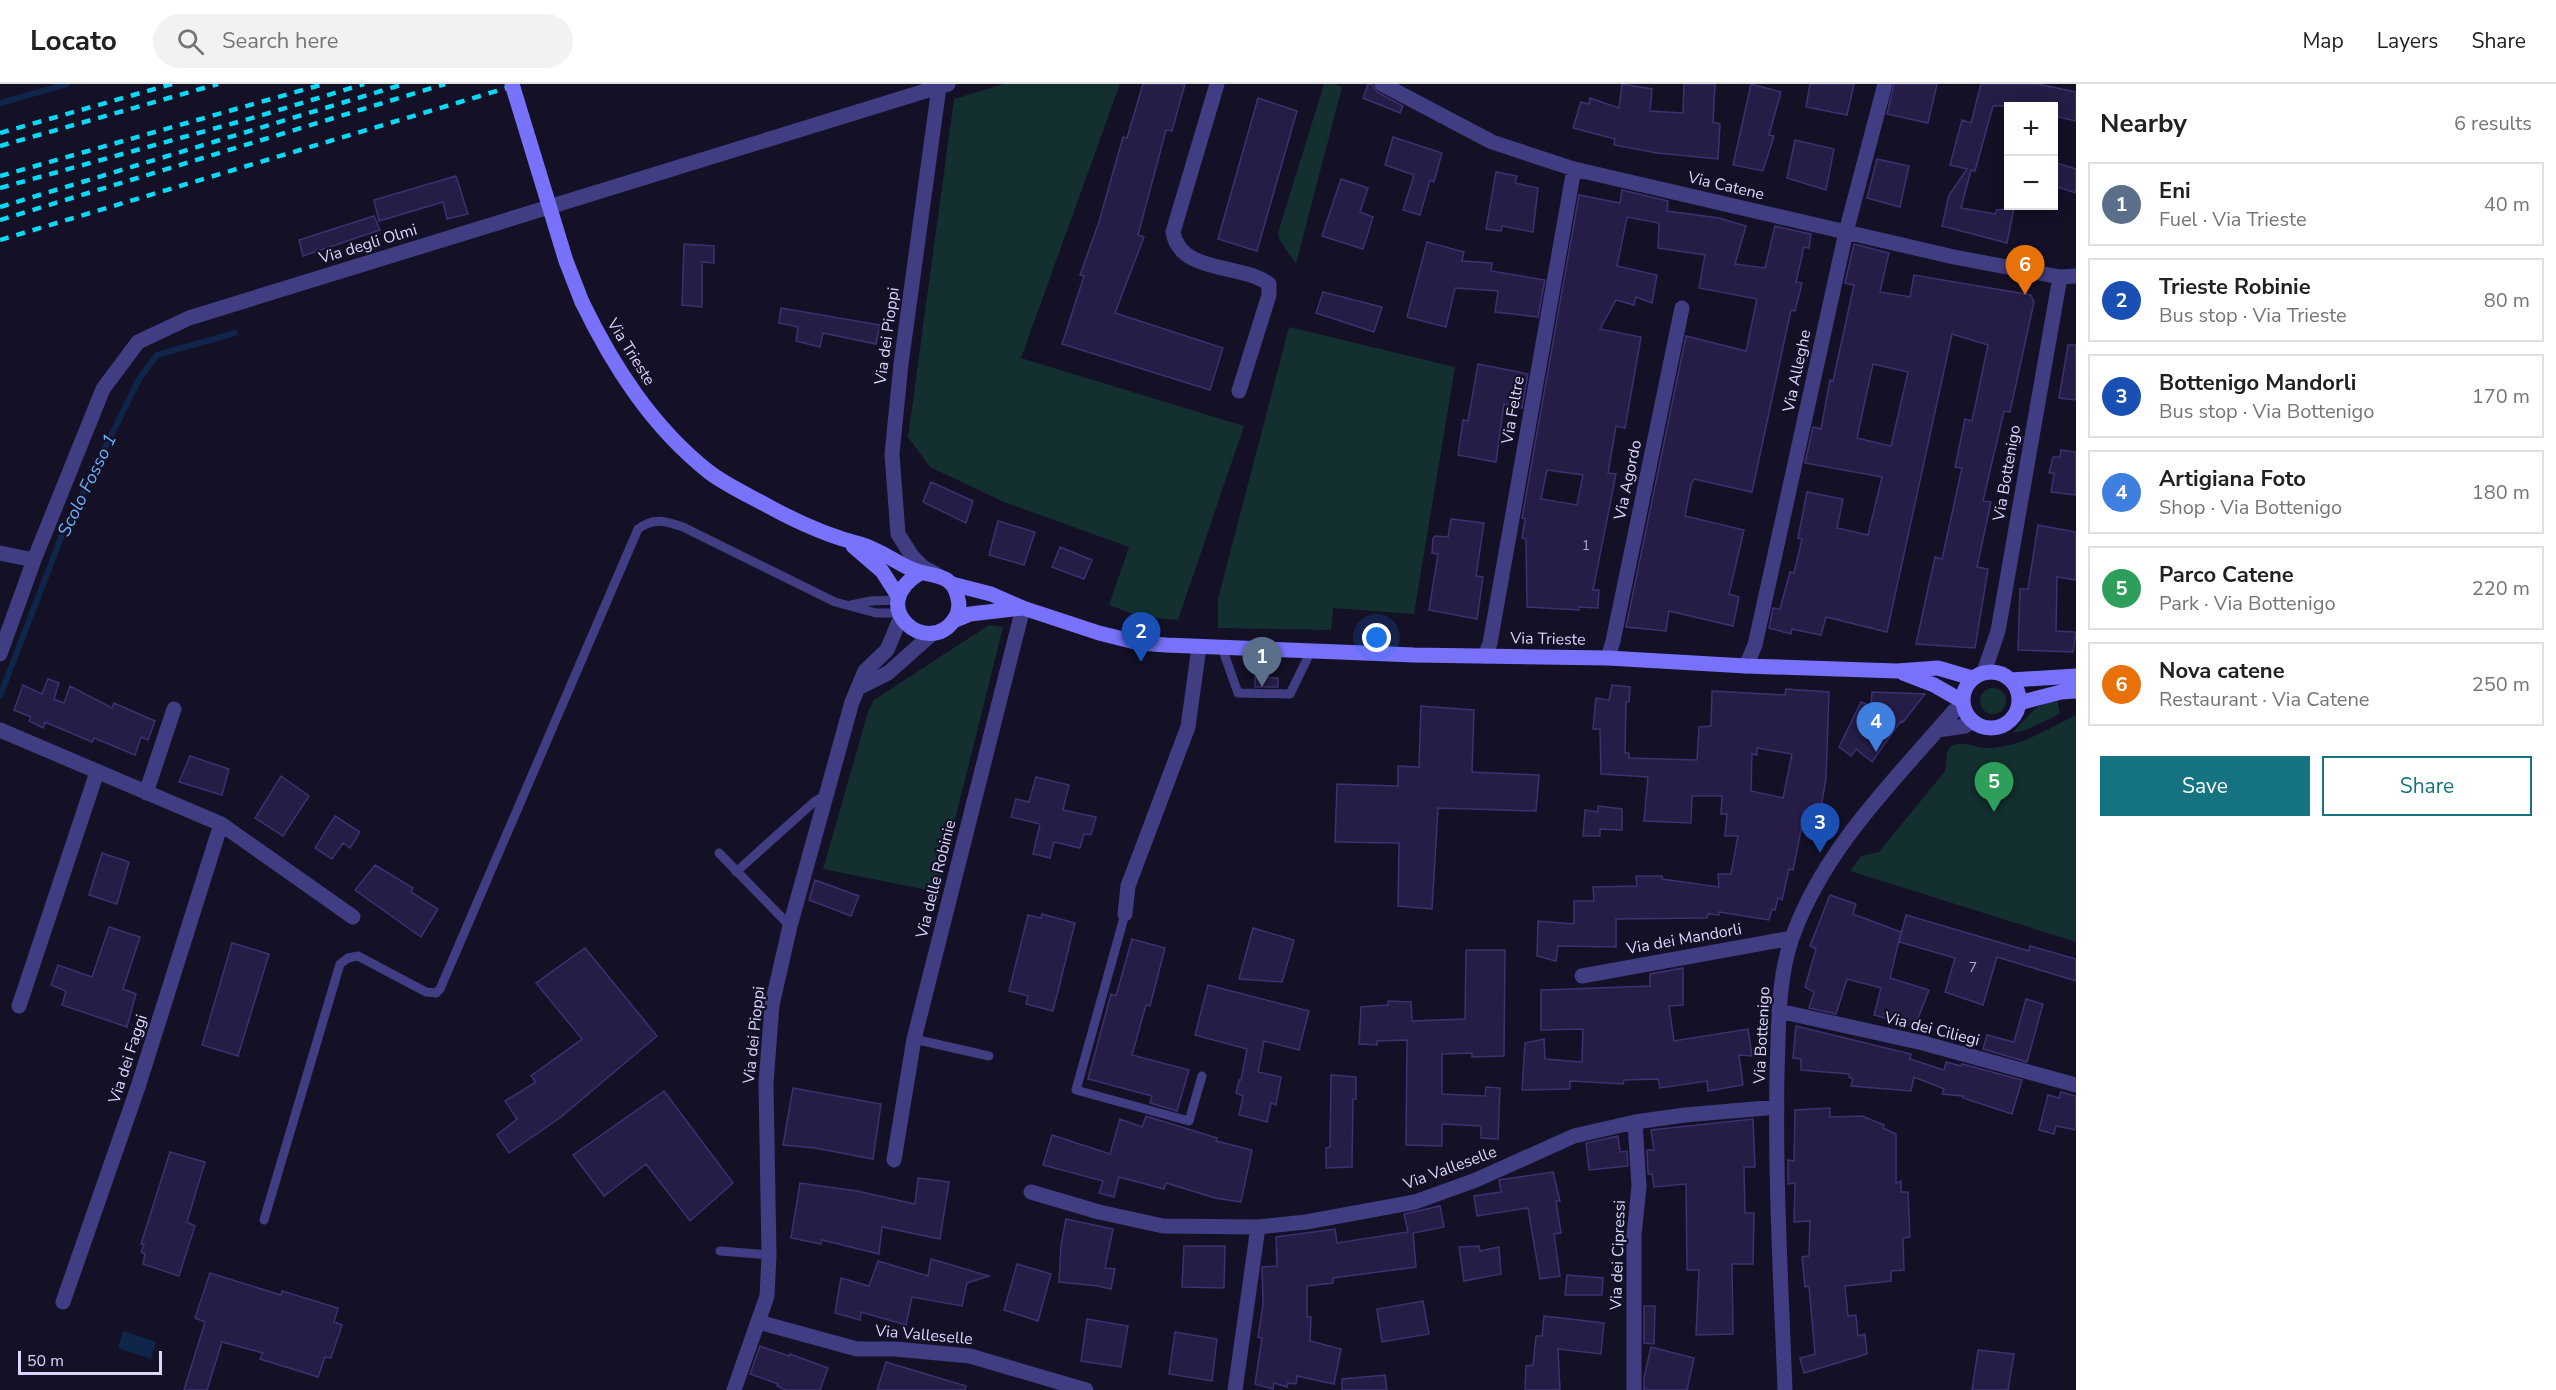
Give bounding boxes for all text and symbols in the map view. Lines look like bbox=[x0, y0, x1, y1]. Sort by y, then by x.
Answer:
search box bbox=[153, 14, 573, 68]
text: Locato bbox=[30, 22, 117, 60]
icon: search bbox=[174, 25, 207, 58]
text: Search here bbox=[222, 26, 339, 56]
text: Map bbox=[2302, 27, 2344, 55]
text: Layers bbox=[2377, 27, 2438, 55]
text: Share bbox=[2471, 27, 2526, 55]
map controls bbox=[2004, 102, 2058, 210]
button: + bbox=[2004, 102, 2058, 156]
text: Nearby bbox=[2100, 106, 2187, 141]
text: 6 results bbox=[2454, 110, 2532, 137]
button: − bbox=[2004, 156, 2058, 210]
street label: Via Catene bbox=[1685, 166, 1766, 205]
text: Eni bbox=[2159, 176, 2191, 206]
text: 1 bbox=[2116, 191, 2128, 218]
text: 40 m bbox=[2484, 191, 2530, 218]
text: Fuel · Via Trieste bbox=[2159, 206, 2307, 233]
street label: Via degli Olmi bbox=[315, 219, 420, 270]
pin: 6 bbox=[2006, 246, 2044, 295]
text: Trieste Robinie bbox=[2159, 272, 2311, 302]
street label: Via dei Pioppi bbox=[869, 286, 905, 387]
text: 2 bbox=[2116, 287, 2128, 314]
text: 80 m bbox=[2484, 287, 2530, 314]
text: Bus stop · Via Trieste bbox=[2159, 302, 2347, 329]
street label: Via Trieste bbox=[601, 313, 660, 390]
street label: Via Alleghe bbox=[1777, 328, 1816, 415]
text: Bottenigo Mandorli bbox=[2159, 368, 2356, 398]
street label: Via Feltre bbox=[1496, 374, 1530, 447]
text: 3 bbox=[2116, 383, 2128, 410]
text: 170 m bbox=[2472, 383, 2530, 410]
text: Bus stop · Via Bottenigo bbox=[2159, 398, 2374, 425]
street label: Via Bottenigo bbox=[1988, 423, 2026, 524]
water label: Scolo Fosso 1 bbox=[52, 430, 122, 540]
street label: Via Agordo bbox=[1609, 438, 1647, 523]
text: Artigiana Foto bbox=[2159, 464, 2306, 494]
text: 4 bbox=[2116, 479, 2128, 506]
text: 180 m bbox=[2472, 479, 2530, 506]
text: Shop · Via Bottenigo bbox=[2159, 494, 2342, 521]
house number: 1 bbox=[1582, 536, 1590, 555]
text: Parco Catene bbox=[2159, 560, 2294, 590]
text: 5 bbox=[2116, 575, 2128, 602]
text: 220 m bbox=[2472, 575, 2530, 602]
text: Park · Via Bottenigo bbox=[2159, 590, 2336, 617]
pin: 2 bbox=[1122, 612, 1160, 662]
your location bbox=[1362, 623, 1391, 652]
street label: Via Trieste bbox=[1509, 627, 1586, 651]
pin: 1 bbox=[1242, 638, 1282, 687]
text: Nova catene bbox=[2159, 656, 2285, 686]
text: 6 bbox=[2116, 671, 2128, 698]
text: 250 m bbox=[2472, 671, 2530, 698]
text: Restaurant · Via Catene bbox=[2159, 686, 2369, 713]
pin: 4 bbox=[1856, 702, 1896, 752]
button: Save bbox=[2100, 756, 2310, 816]
button: Share bbox=[2322, 756, 2532, 816]
pin: 5 bbox=[1974, 762, 2014, 812]
pin: 3 bbox=[1800, 804, 1840, 853]
street label: Via delle Robinie bbox=[910, 818, 961, 941]
street label: Via dei Mandorli bbox=[1624, 918, 1743, 960]
house number: 7 bbox=[1969, 958, 1977, 977]
street label: Via dei Pioppi bbox=[738, 985, 770, 1086]
street label: Via Bottenigo bbox=[1748, 986, 1776, 1085]
street label: Via dei Ciliegi bbox=[1881, 1006, 1982, 1051]
street label: Via dei Faggi bbox=[103, 1012, 153, 1107]
street label: Via Valleselle bbox=[1399, 1141, 1500, 1195]
street label: Via dei Cipressi bbox=[1605, 1200, 1631, 1311]
street label: Via Valleselle bbox=[873, 1320, 974, 1350]
scale bar bbox=[18, 1348, 162, 1376]
text: 50 m bbox=[27, 1350, 64, 1372]

